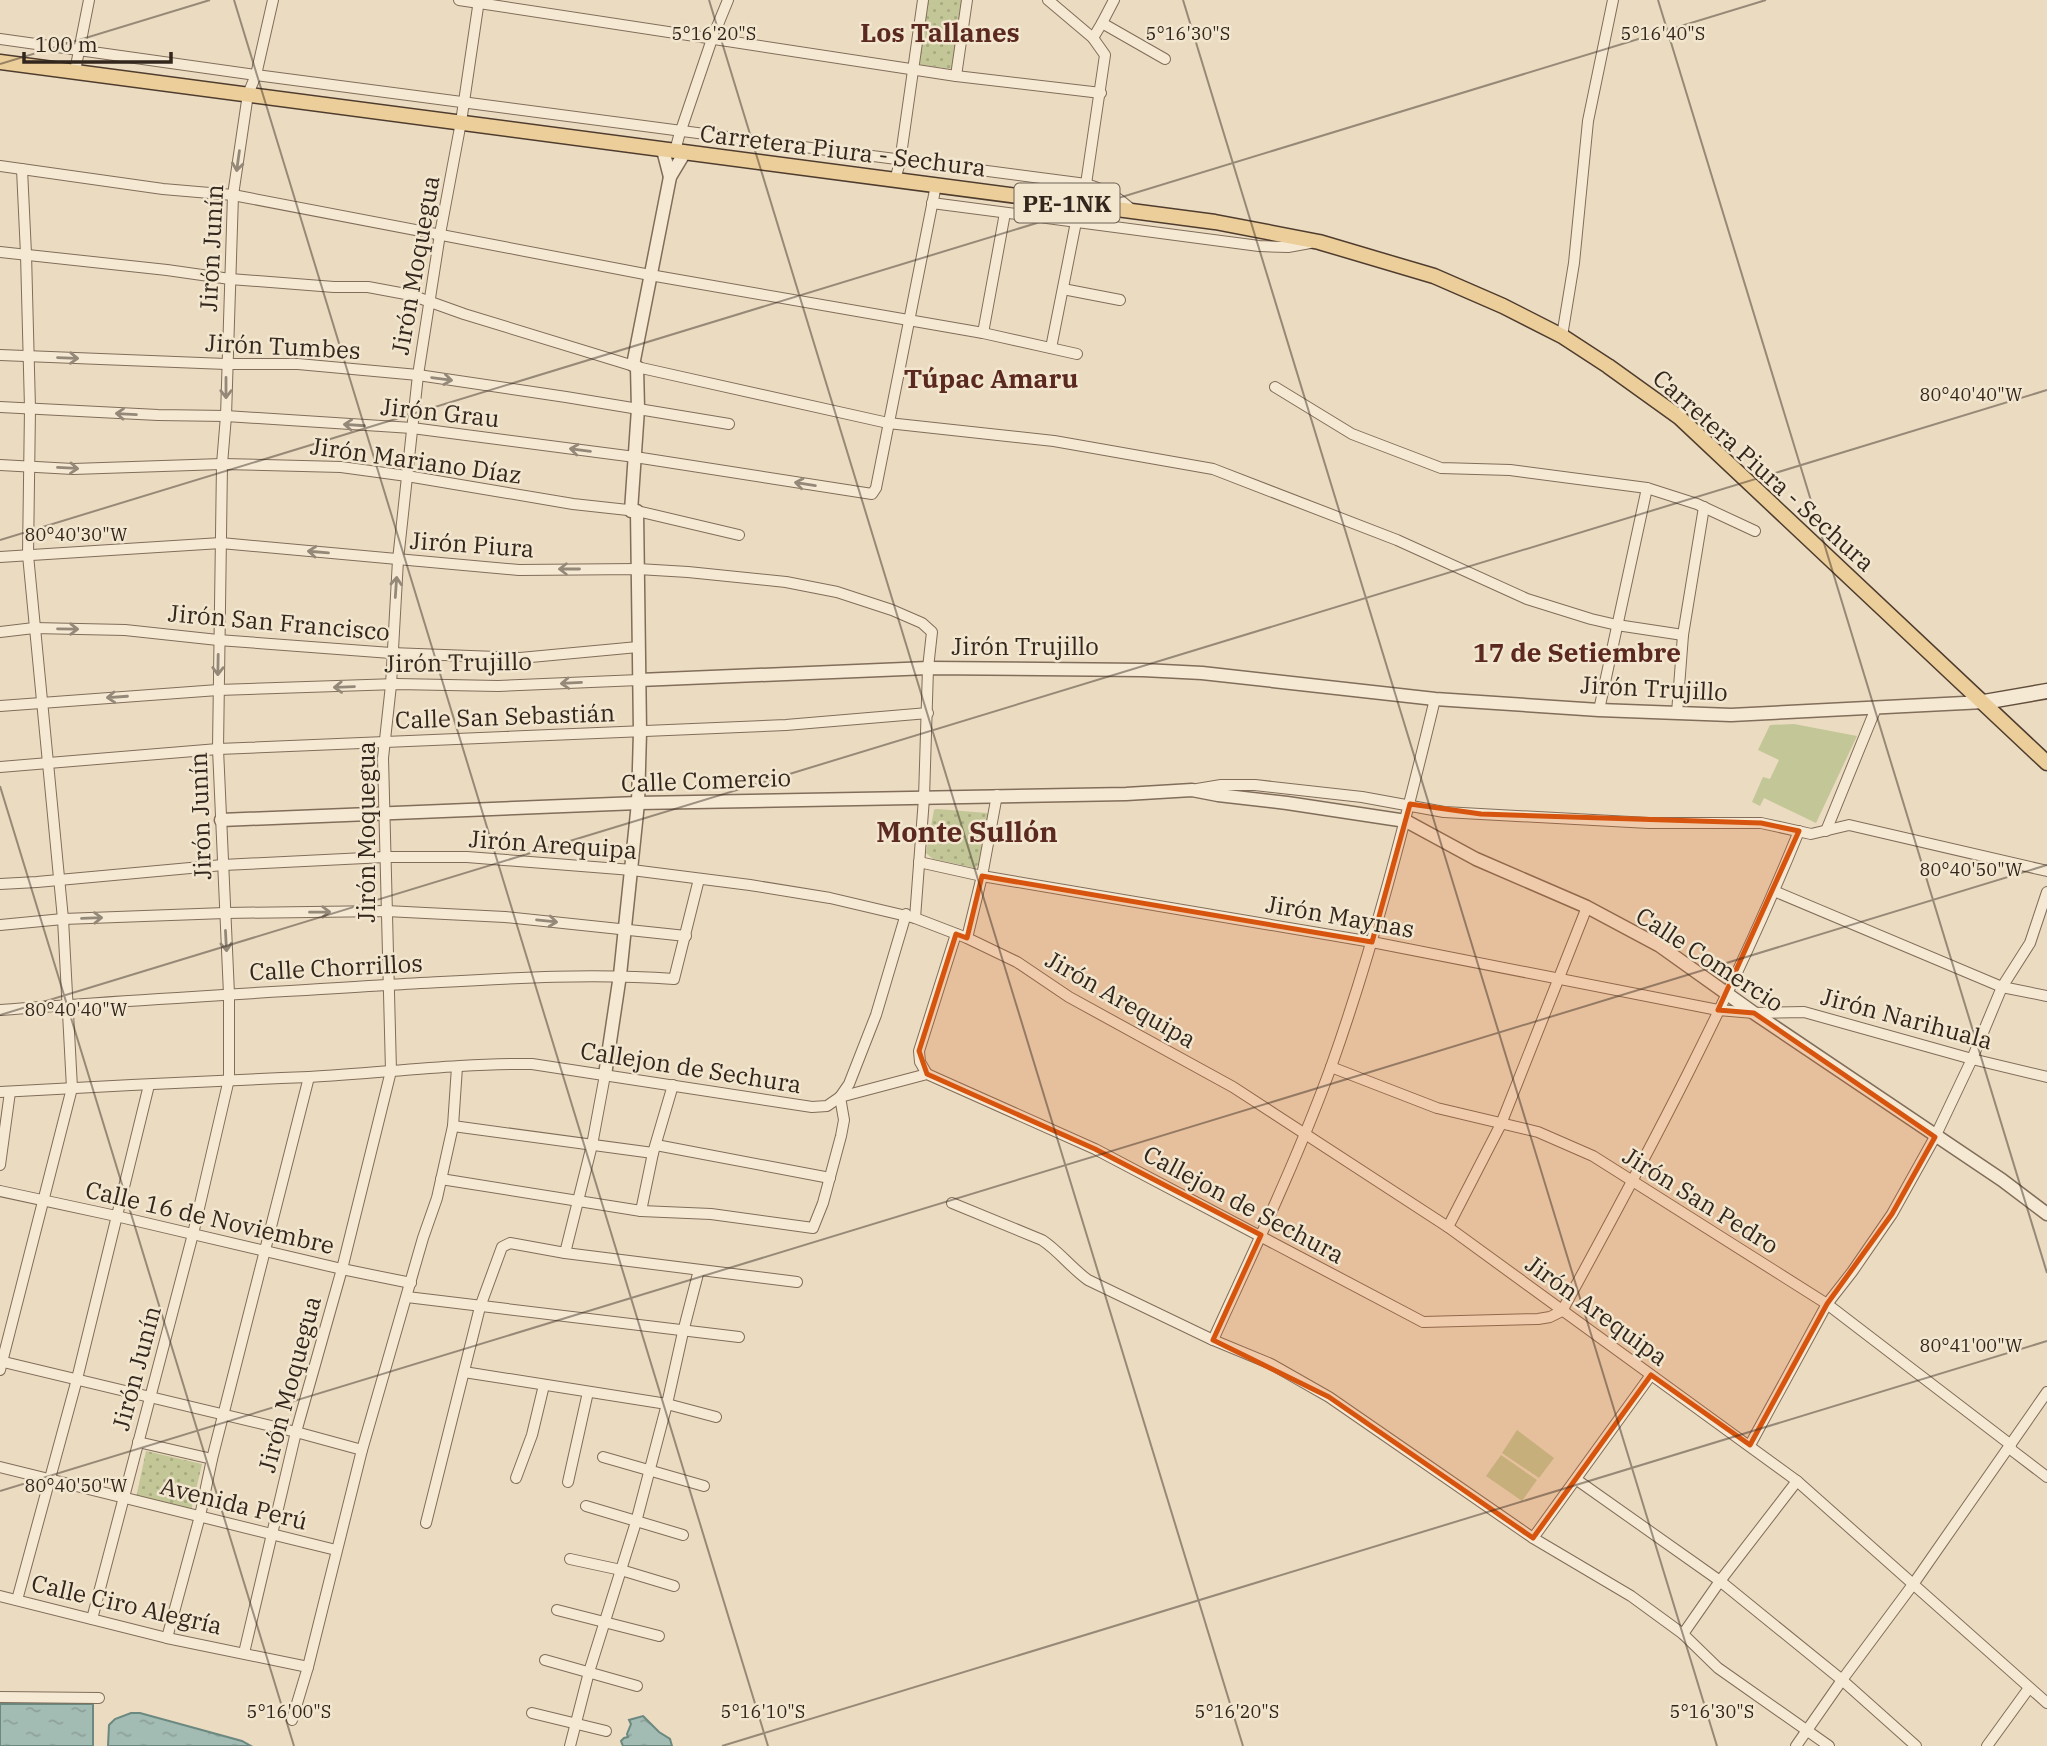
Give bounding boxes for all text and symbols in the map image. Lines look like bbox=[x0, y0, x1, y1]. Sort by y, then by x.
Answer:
district label: Los Tallanes bbox=[860, 15, 1020, 49]
scale bar bbox=[24, 21, 172, 65]
text: 5°16'20"S bbox=[672, 22, 756, 45]
text: 5°16'30"S bbox=[1146, 22, 1230, 45]
text: 5°16'40"S bbox=[1621, 22, 1705, 45]
text: 100 m bbox=[35, 30, 98, 58]
street label: Carretera Piura - Sechura bbox=[698, 117, 988, 183]
one-way arrow bbox=[231, 150, 244, 172]
street label: Jirón Moquegua bbox=[383, 173, 447, 357]
street label: Jirón Junín bbox=[192, 183, 230, 313]
road number: PE-1NK bbox=[1014, 184, 1120, 222]
street label: Jirón Tumbes bbox=[204, 326, 362, 366]
one-way arrow bbox=[56, 351, 79, 364]
district label: Túpac Amaru bbox=[904, 361, 1079, 395]
street label: Carretera Piura - Sechura bbox=[1646, 362, 1882, 578]
one-way arrow bbox=[430, 372, 453, 385]
one-way arrow bbox=[219, 377, 233, 400]
text: 80°40'40"W bbox=[1920, 383, 2023, 406]
street label: Jirón Grau bbox=[379, 390, 501, 434]
one-way arrow bbox=[115, 407, 138, 420]
one-way arrow bbox=[342, 418, 365, 431]
street label: Jirón Mariano Díaz bbox=[308, 429, 524, 491]
one-way arrow bbox=[569, 443, 592, 456]
one-way arrow bbox=[56, 462, 79, 475]
one-way arrow bbox=[794, 477, 817, 490]
text: 80°40'30"W bbox=[25, 523, 128, 546]
street label: Jirón Piura bbox=[409, 524, 535, 564]
one-way arrow bbox=[307, 545, 330, 558]
one-way arrow bbox=[558, 562, 581, 576]
one-way arrow bbox=[390, 577, 403, 599]
street label: Jirón San Francisco bbox=[167, 596, 391, 648]
one-way arrow bbox=[56, 622, 79, 636]
street label: Jirón Trujillo bbox=[951, 630, 1099, 662]
district label: 17 de Setiembre bbox=[1473, 635, 1681, 669]
street label: Jirón Trujillo bbox=[384, 645, 532, 679]
one-way arrow bbox=[211, 653, 225, 676]
street label: Jirón Trujillo bbox=[1579, 668, 1729, 708]
one-way arrow bbox=[560, 676, 583, 689]
one-way arrow bbox=[333, 680, 356, 693]
one-way arrow bbox=[106, 691, 128, 704]
street label: Calle San Sebastián bbox=[394, 696, 616, 736]
street label: Jirón Moquegua bbox=[350, 741, 382, 923]
street label: Jirón Junín bbox=[182, 752, 218, 880]
street label: Calle Comercio bbox=[620, 761, 792, 799]
district label: Monte Sullón bbox=[876, 813, 1058, 850]
street label: Jirón Arequipa bbox=[468, 822, 638, 866]
text: 80°40'50"W bbox=[1920, 858, 2023, 881]
street label: Jirón Maynas bbox=[1263, 887, 1417, 945]
street label: Calle Comercio bbox=[1630, 899, 1790, 1019]
one-way arrow bbox=[308, 905, 331, 919]
one-way arrow bbox=[81, 912, 104, 925]
one-way arrow bbox=[535, 915, 558, 928]
one-way arrow bbox=[220, 929, 233, 952]
street label: Jirón Arequipa bbox=[1040, 943, 1202, 1055]
street label: Calle Chorrillos bbox=[248, 946, 424, 988]
street label: Jirón Narihuala bbox=[1818, 980, 1996, 1056]
text: 80°40'40"W bbox=[25, 998, 128, 1021]
street label: Callejon de Sechura bbox=[578, 1034, 804, 1100]
street label: Callejon de Sechura bbox=[1138, 1137, 1350, 1271]
street label: Jirón San Pedro bbox=[1617, 1139, 1785, 1261]
street label: Calle 16 de Noviembre bbox=[82, 1173, 338, 1261]
street label: Jirón Arequipa bbox=[1519, 1247, 1675, 1373]
street label: Jirón Moquegua bbox=[250, 1292, 328, 1476]
street label: Jirón Junín bbox=[104, 1302, 168, 1434]
text: 80°41'00"W bbox=[1920, 1334, 2023, 1357]
street label: Avenida Perú bbox=[157, 1469, 311, 1537]
text: 80°40'50"W bbox=[25, 1474, 128, 1497]
street label: Calle Ciro Alegría bbox=[28, 1567, 226, 1641]
text: 5°16'00"S bbox=[247, 1700, 331, 1723]
text: 5°16'10"S bbox=[721, 1700, 805, 1723]
text: 5°16'20"S bbox=[1195, 1700, 1279, 1723]
text: 5°16'30"S bbox=[1670, 1700, 1754, 1723]

